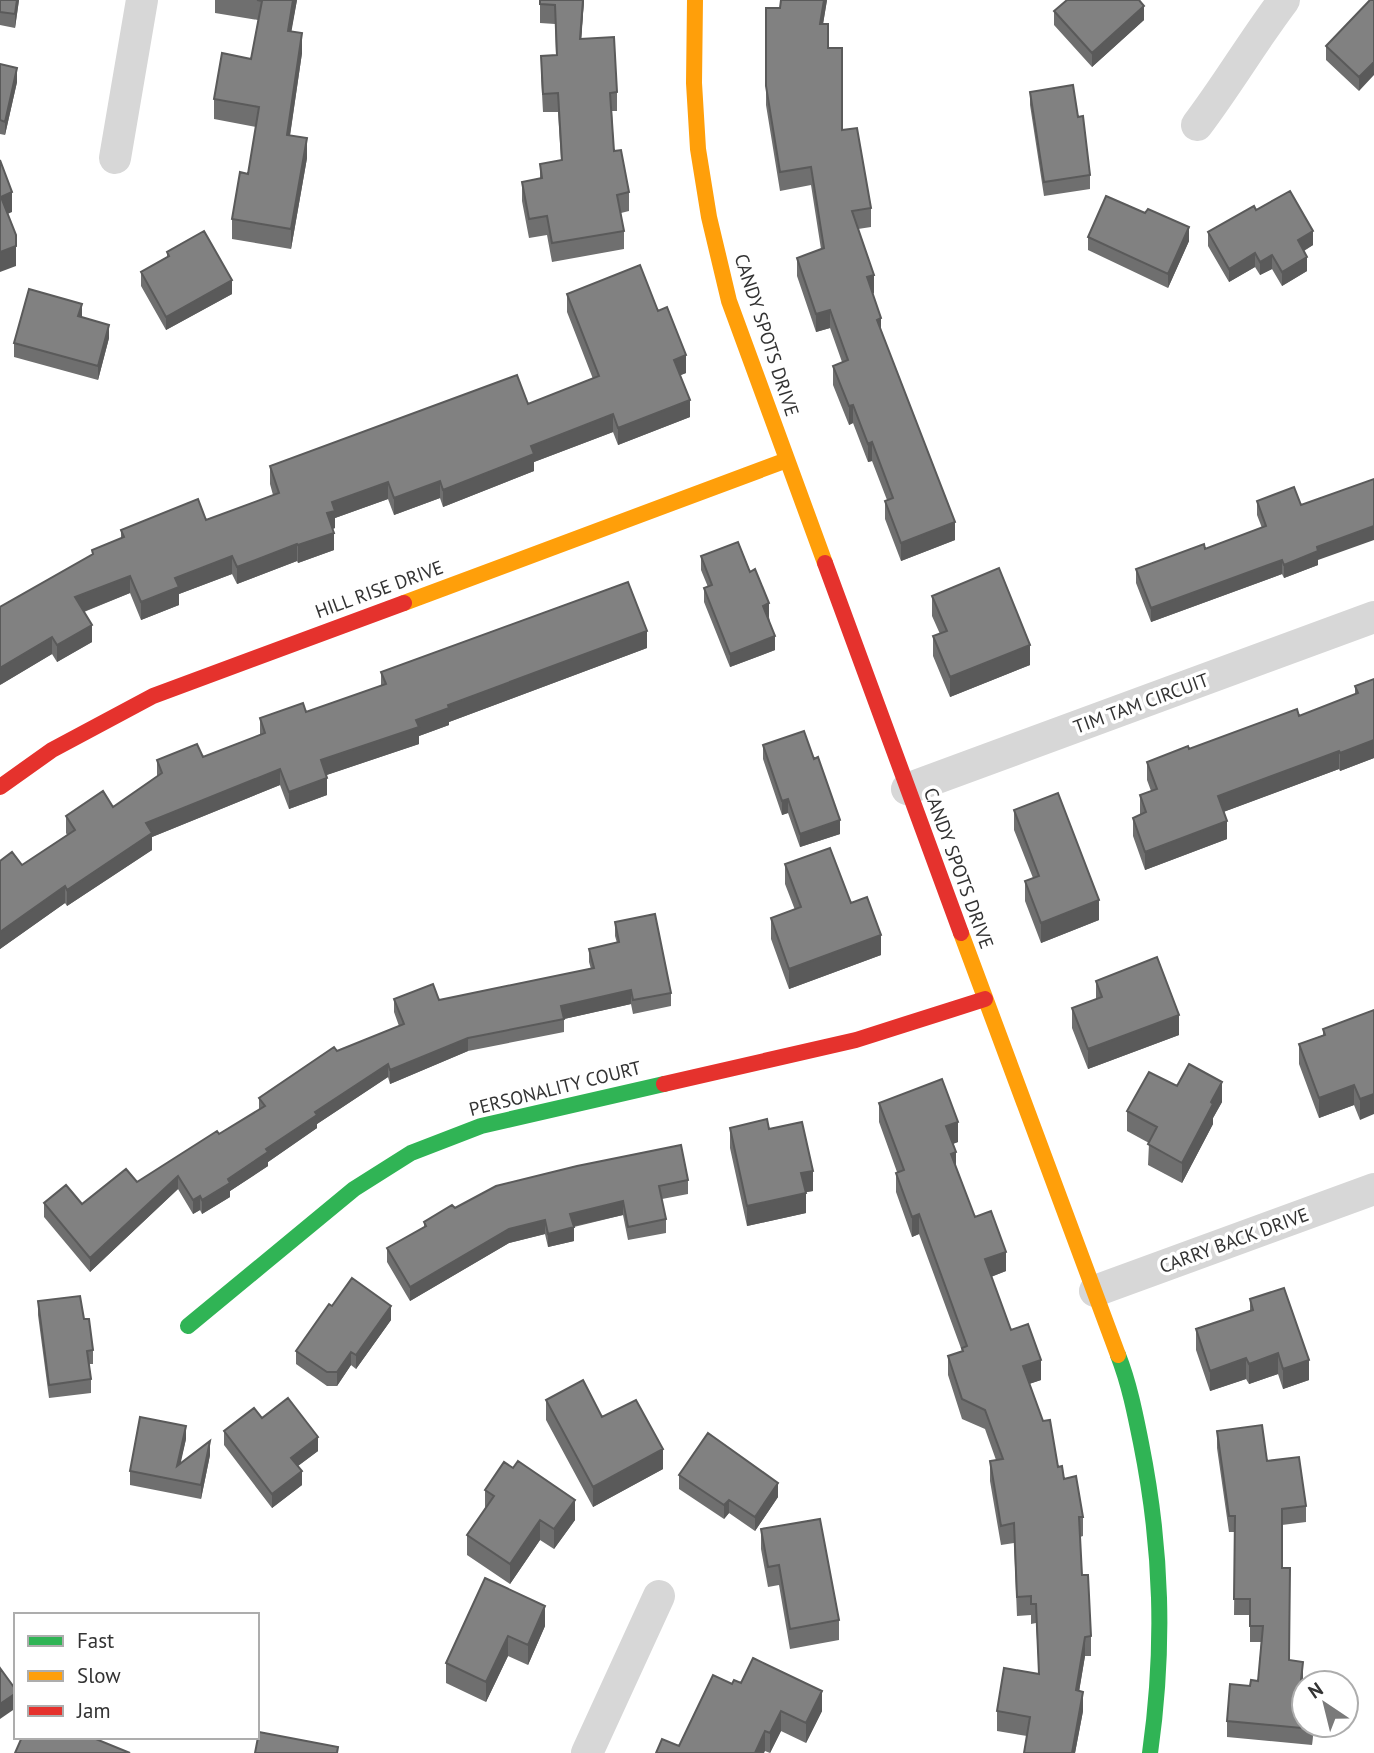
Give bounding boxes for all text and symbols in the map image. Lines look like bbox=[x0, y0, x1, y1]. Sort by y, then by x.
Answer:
street label: CANDY SPOTS DRIVE bbox=[729, 251, 805, 419]
street label: HILL RISE DRIVE bbox=[312, 555, 446, 623]
street label: TIM TAM CIRCUIT bbox=[1070, 667, 1212, 739]
street label: CANDY SPOTS DRIVE bbox=[919, 784, 999, 952]
street label: PERSONALITY COURT bbox=[467, 1055, 644, 1121]
street label: CARRY BACK DRIVE bbox=[1156, 1202, 1312, 1278]
legend bbox=[14, 1613, 259, 1739]
text: Fast bbox=[77, 1627, 114, 1654]
text: Slow bbox=[77, 1662, 121, 1689]
north arrow bbox=[1290, 1669, 1360, 1739]
text: N bbox=[1303, 1677, 1327, 1703]
text: Jam bbox=[76, 1697, 111, 1724]

